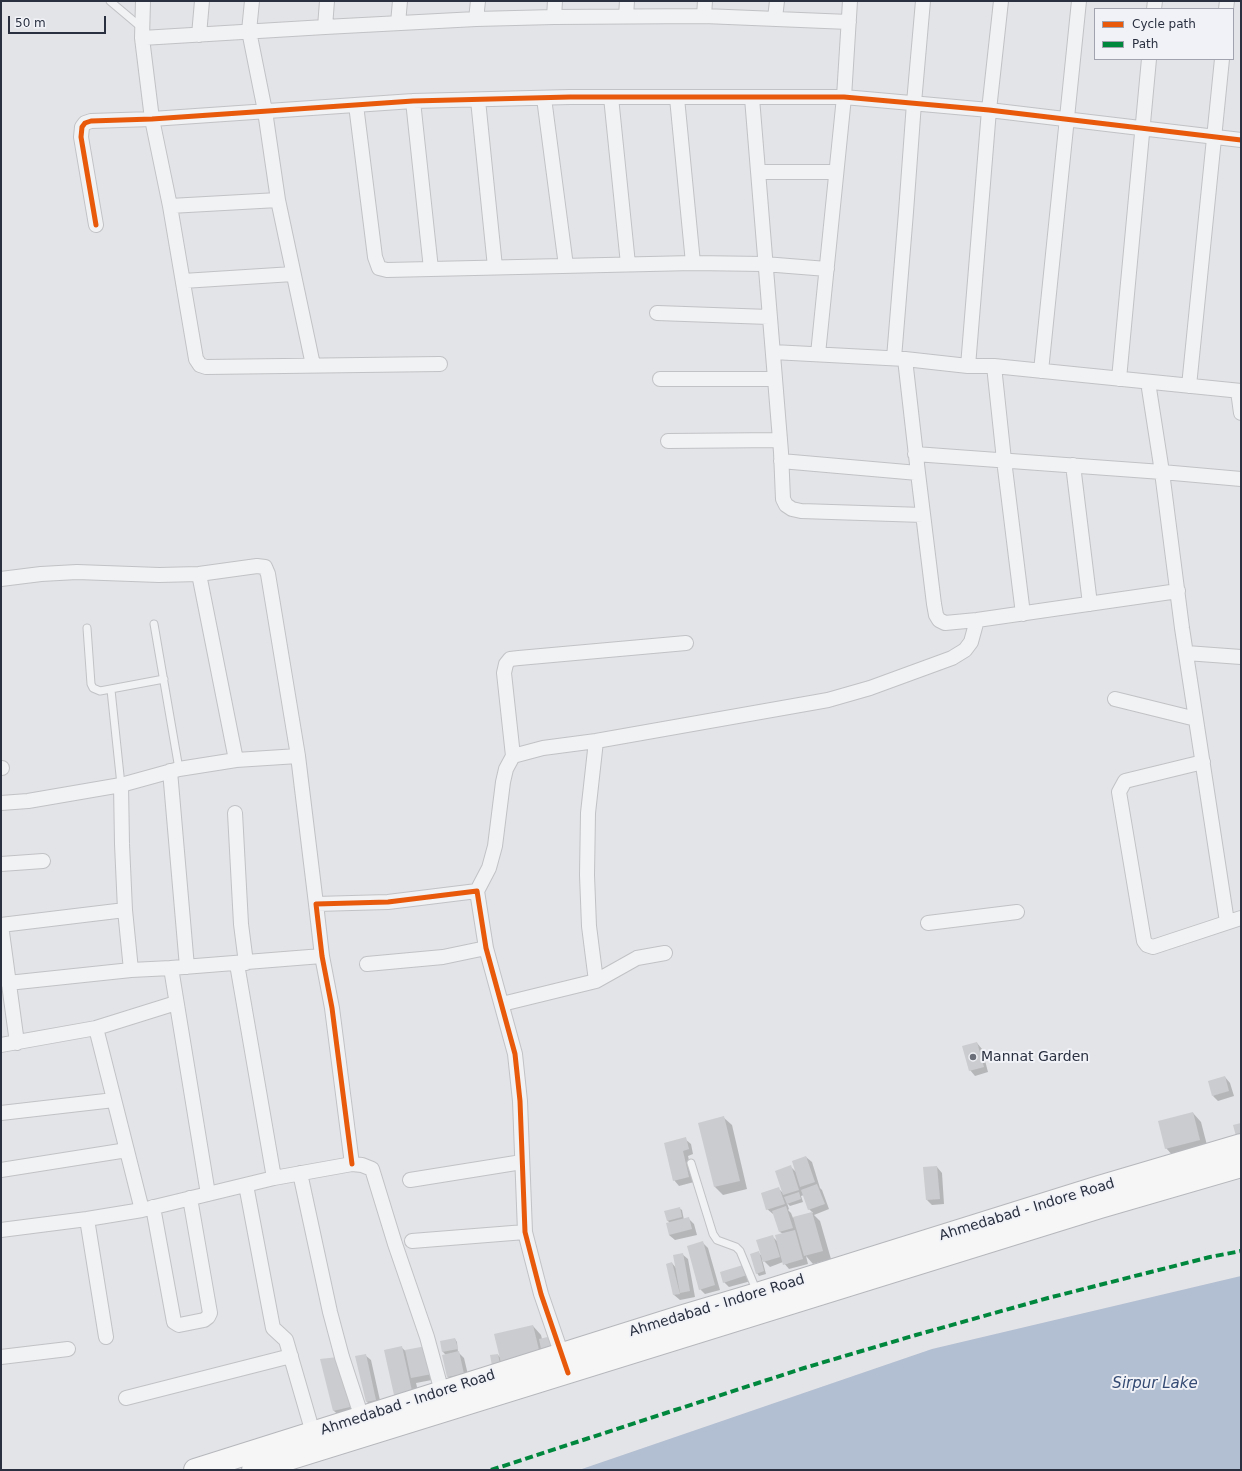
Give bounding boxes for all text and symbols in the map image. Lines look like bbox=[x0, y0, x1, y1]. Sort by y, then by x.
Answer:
scale bar bbox=[10, 8, 108, 34]
legend bbox=[1094, 8, 1234, 60]
text: 50 m bbox=[15, 16, 46, 30]
text: Cycle path bbox=[1132, 17, 1196, 31]
text: Path bbox=[1132, 37, 1158, 51]
place label: Mannat Garden bbox=[981, 1049, 1089, 1065]
marker: Mannat Garden bbox=[968, 1052, 978, 1062]
street label: Ahmedabad - Indore Road bbox=[937, 1175, 1117, 1245]
street label: Ahmedabad - Indore Road bbox=[627, 1271, 807, 1341]
street label: Ahmedabad - Indore Road bbox=[319, 1367, 497, 1439]
water label: Sirpur Lake bbox=[1112, 1375, 1198, 1393]

